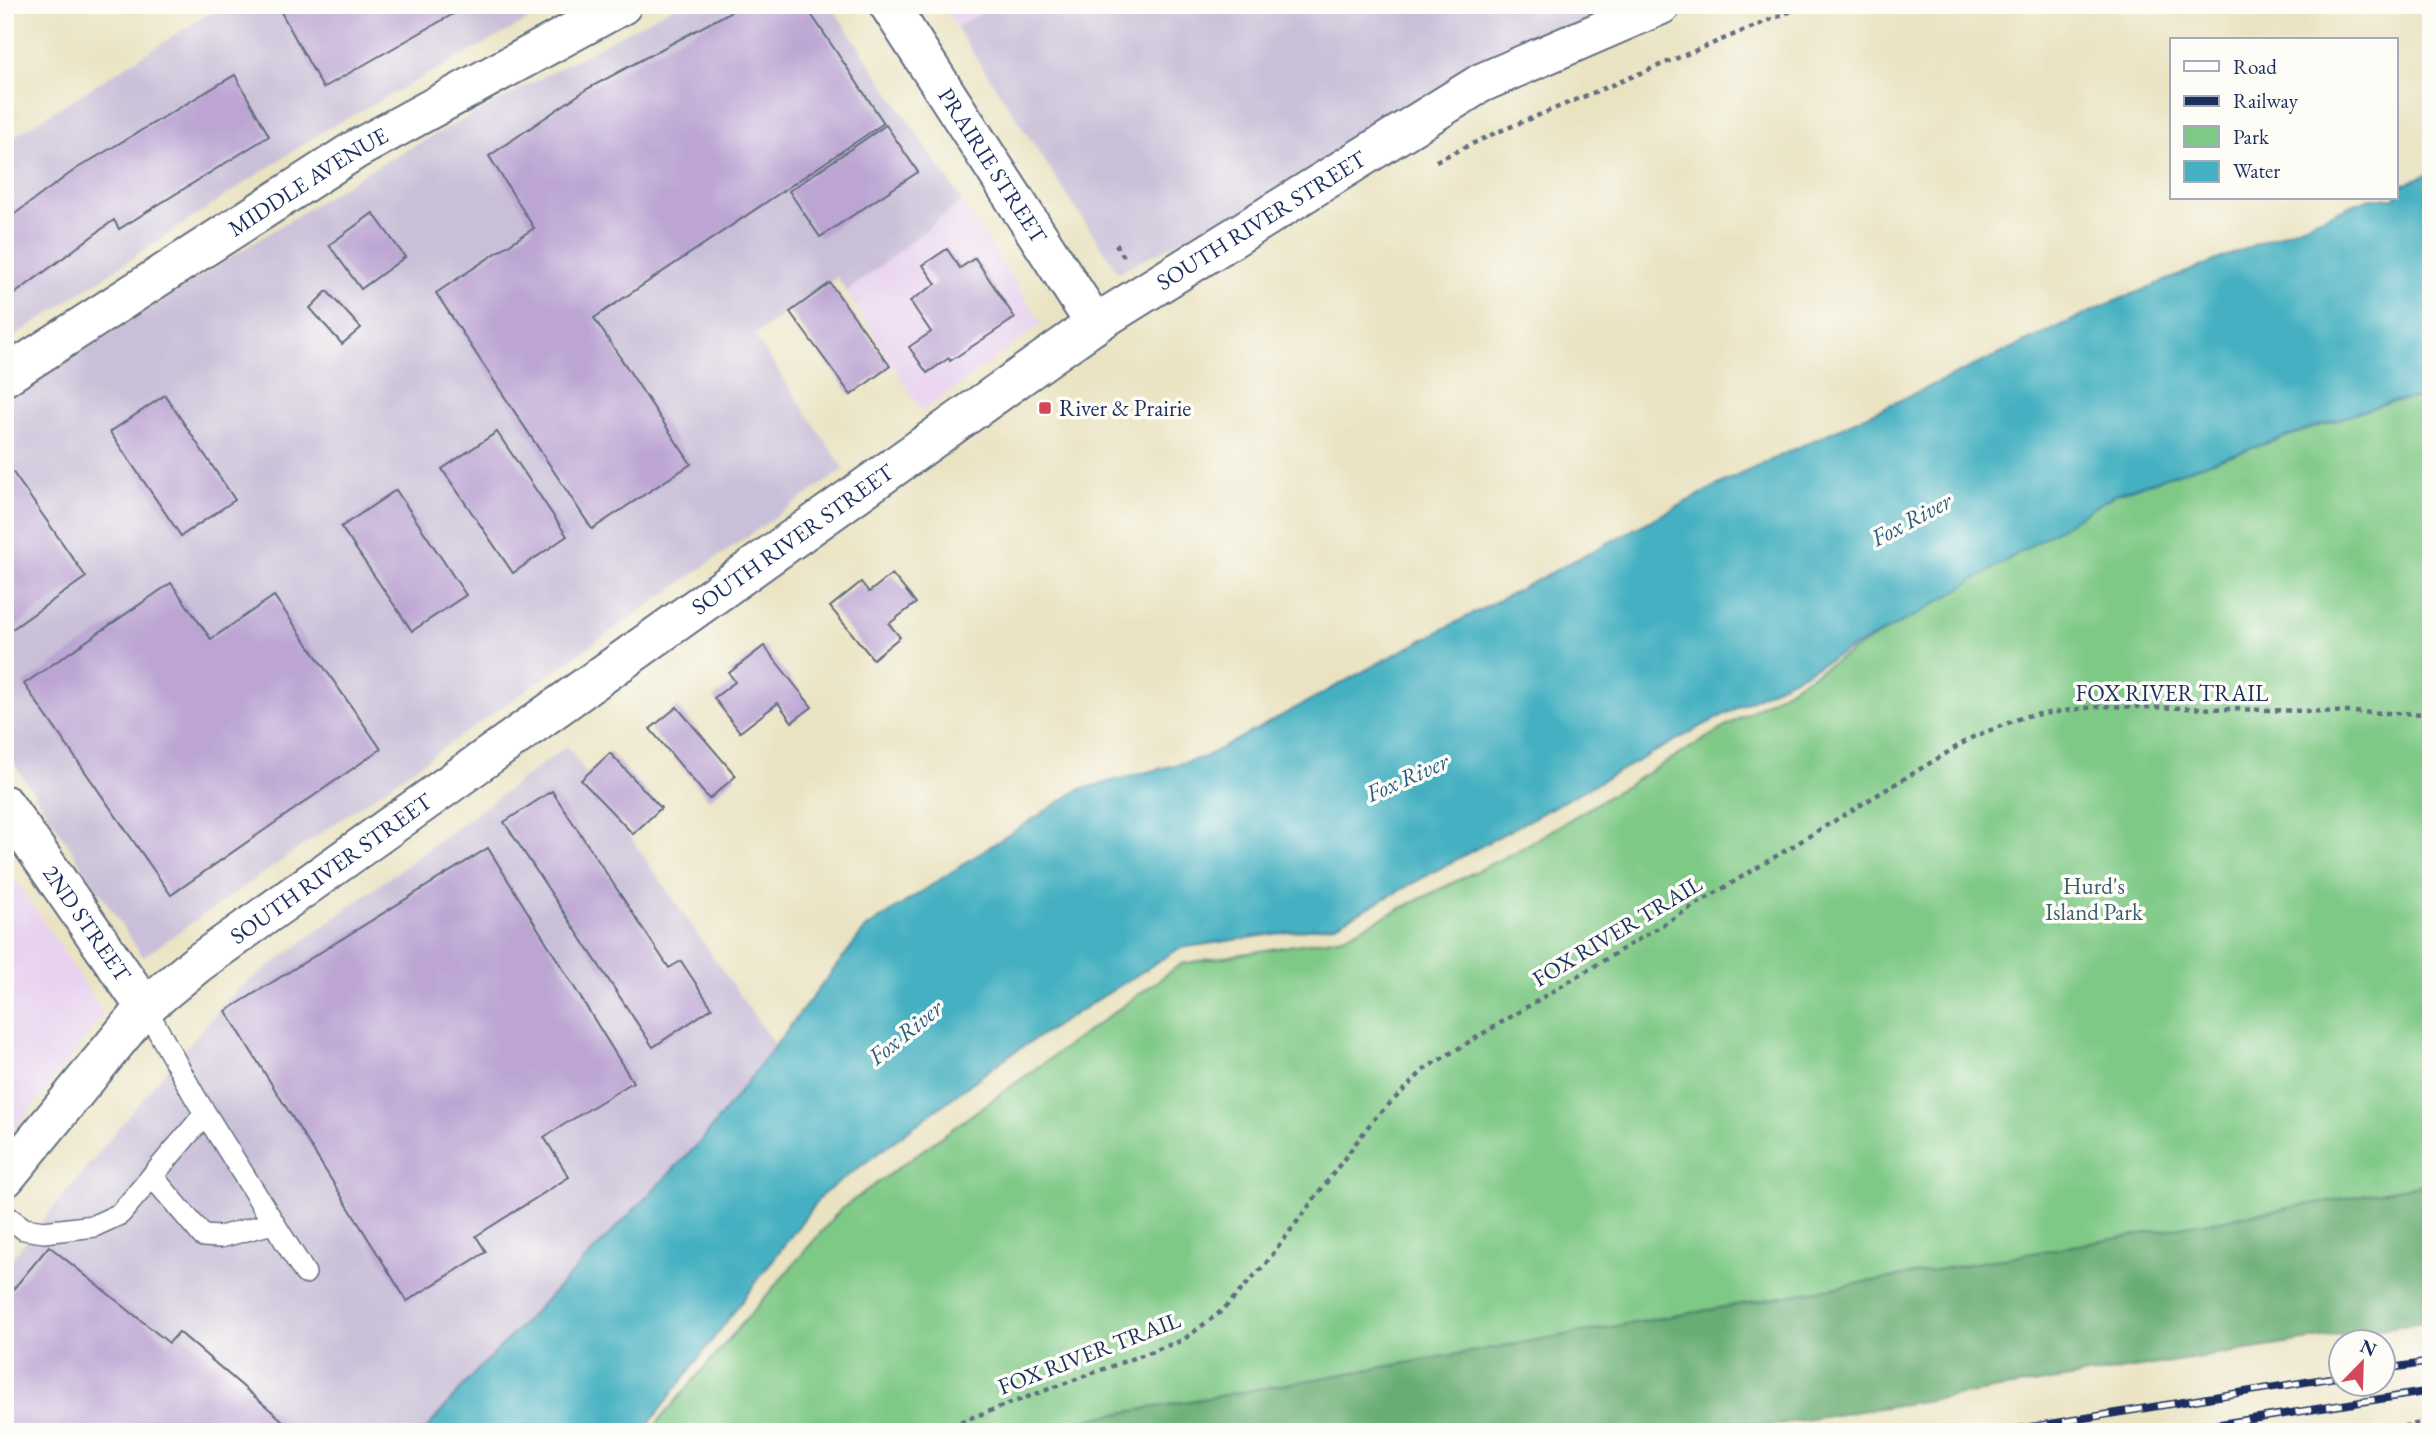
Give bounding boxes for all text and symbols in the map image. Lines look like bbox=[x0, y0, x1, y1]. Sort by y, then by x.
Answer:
legend bbox=[2170, 38, 2398, 200]
text: Road bbox=[2233, 53, 2277, 80]
street label: PRAIRIE STREET bbox=[931, 82, 1054, 249]
text: Railway bbox=[2233, 87, 2299, 114]
street label: MIDDLE AVENUE bbox=[222, 120, 393, 243]
text: Park bbox=[2233, 123, 2270, 150]
street label: SOUTH RIVER STREET bbox=[1151, 143, 1372, 297]
text: Water bbox=[2233, 157, 2280, 184]
place label: River & Prairie bbox=[1059, 393, 1191, 423]
marker: River & Prairie bbox=[1037, 400, 1053, 416]
street label: SOUTH RIVER STREET bbox=[686, 457, 900, 622]
water label: Fox River bbox=[1864, 484, 1959, 554]
street label: FOX RIVER TRAIL bbox=[2076, 678, 2269, 708]
water label: Fox River bbox=[1360, 744, 1455, 809]
street label: SOUTH RIVER STREET bbox=[224, 786, 438, 951]
street label: 2ND STREET bbox=[36, 859, 138, 988]
street label: FOX RIVER TRAIL bbox=[1527, 868, 1708, 994]
park label: Hurd's Island Park bbox=[2045, 871, 2144, 927]
water label: Fox River bbox=[861, 991, 950, 1072]
street label: FOX RIVER TRAIL bbox=[994, 1304, 1185, 1402]
north arrow bbox=[2328, 1328, 2398, 1398]
text: N bbox=[2356, 1333, 2381, 1363]

